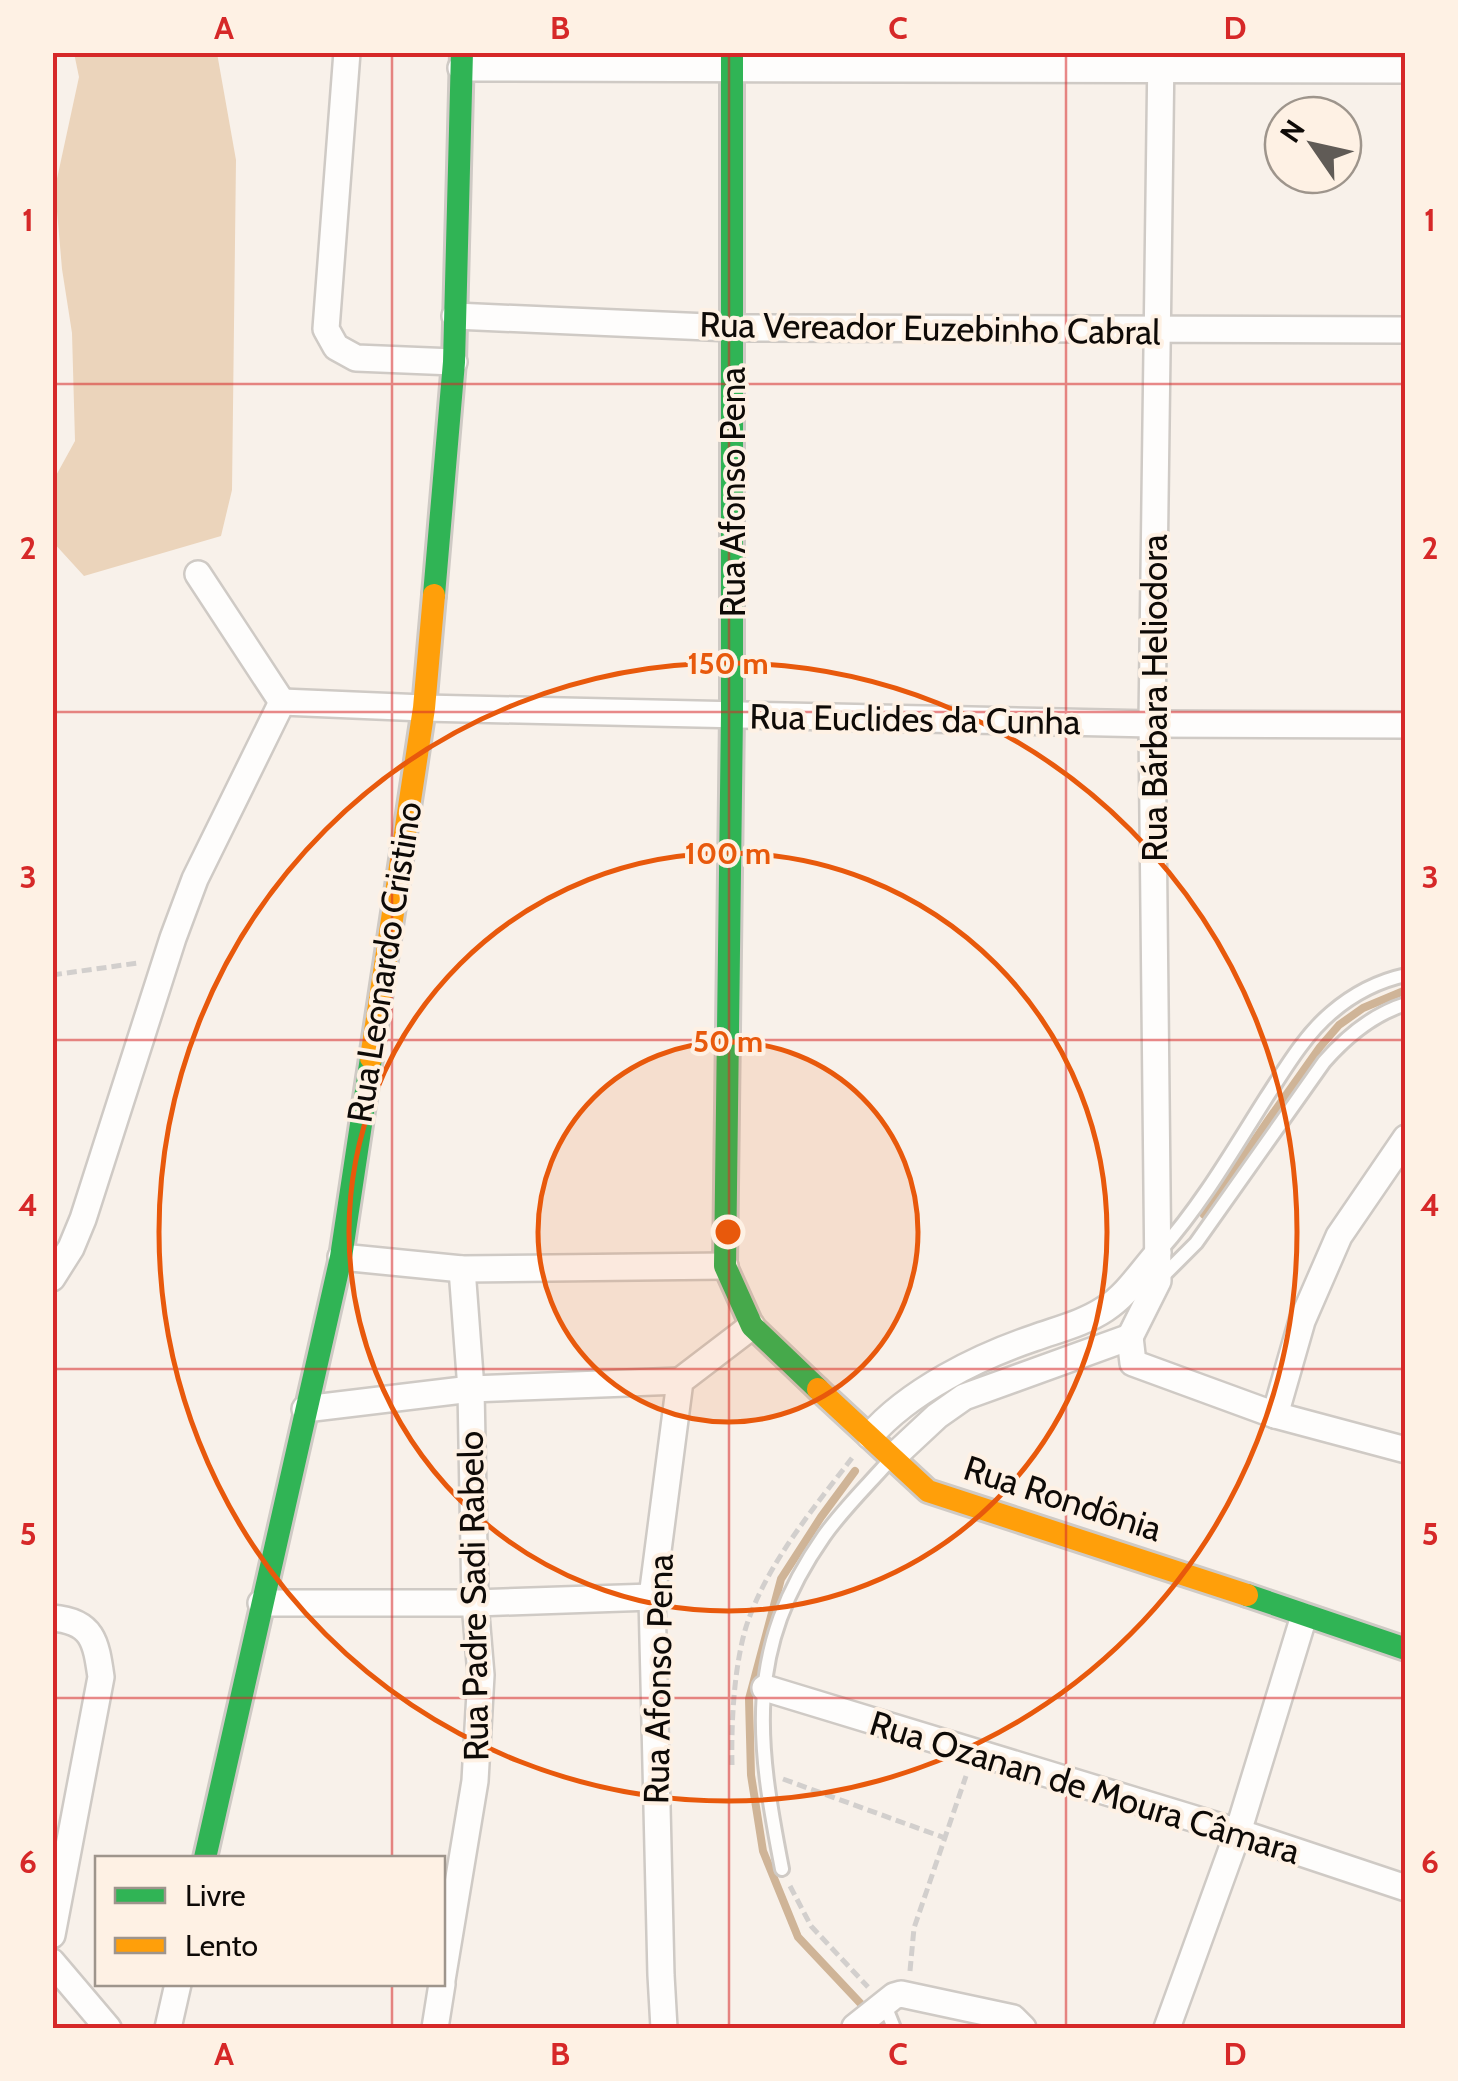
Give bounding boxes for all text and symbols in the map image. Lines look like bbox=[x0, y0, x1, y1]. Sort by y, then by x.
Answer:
text: A bbox=[214, 8, 234, 47]
text: B bbox=[550, 8, 570, 47]
text: C bbox=[888, 8, 908, 47]
text: D bbox=[1223, 8, 1247, 47]
north arrow bbox=[1263, 95, 1363, 195]
text: N bbox=[1273, 113, 1312, 149]
text: 1 bbox=[22, 200, 34, 239]
text: 1 bbox=[1424, 200, 1436, 239]
street label: Rua Vereador Euzebinho Cabral bbox=[699, 302, 1162, 354]
street label: Rua Afonso Pena bbox=[711, 367, 754, 617]
text: 2 bbox=[20, 528, 36, 567]
text: 2 bbox=[1422, 528, 1438, 567]
street label: Rua Bárbara Heliodora bbox=[1133, 534, 1176, 862]
text: 150 m bbox=[687, 645, 769, 682]
street label: Rua Euclides da Cunha bbox=[749, 695, 1081, 743]
street label: Rua Leonardo Cristino bbox=[337, 799, 431, 1125]
text: 100 m bbox=[685, 835, 771, 872]
text: 3 bbox=[19, 857, 37, 896]
text: 3 bbox=[1421, 857, 1439, 896]
text: 50 m bbox=[693, 1023, 763, 1060]
text: 4 bbox=[18, 1185, 38, 1224]
text: 4 bbox=[1420, 1185, 1440, 1224]
centre of rings bbox=[710, 1214, 746, 1250]
street label: Rua Padre Sadi Rabelo bbox=[449, 1431, 497, 1761]
street label: Rua Rondônia bbox=[959, 1446, 1168, 1550]
text: 5 bbox=[19, 1514, 37, 1553]
text: 5 bbox=[1421, 1514, 1439, 1553]
street label: Rua Afonso Pena bbox=[634, 1553, 682, 1804]
street label: Rua Ozanan de Moura Câmara bbox=[865, 1701, 1305, 1873]
text: 6 bbox=[19, 1842, 37, 1881]
text: 6 bbox=[1421, 1842, 1439, 1881]
legend bbox=[95, 1856, 445, 1986]
text: Livre bbox=[185, 1877, 246, 1914]
text: Lento bbox=[185, 1927, 258, 1964]
text: A bbox=[214, 2034, 234, 2073]
text: B bbox=[550, 2034, 570, 2073]
text: C bbox=[888, 2034, 908, 2073]
text: D bbox=[1223, 2034, 1247, 2073]

